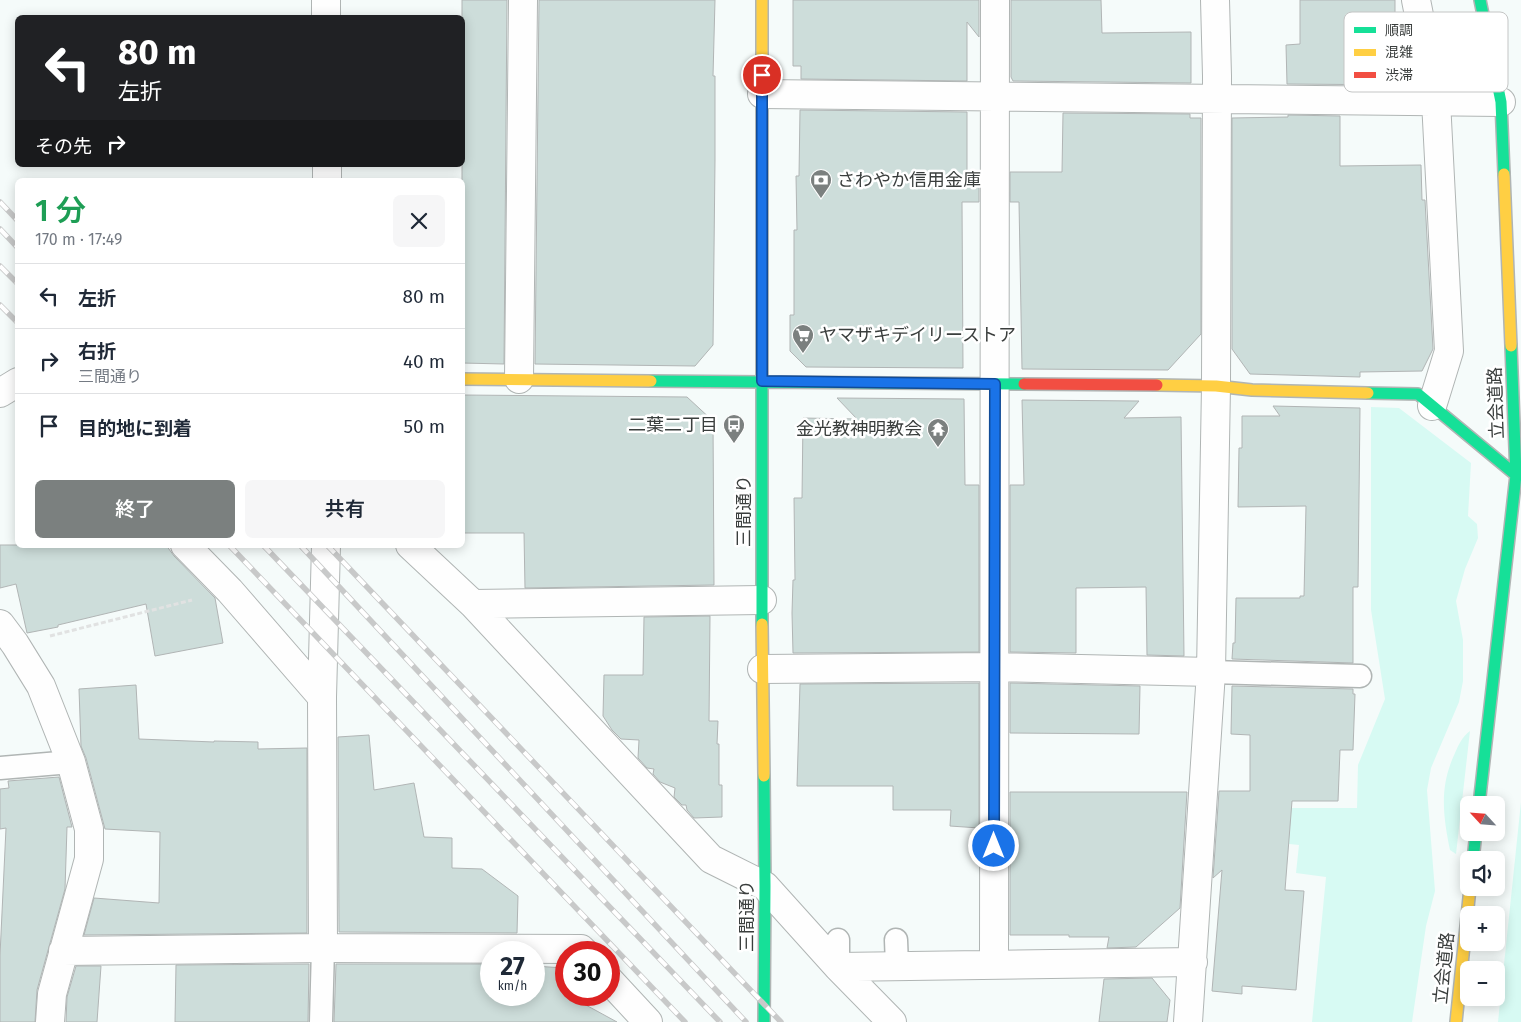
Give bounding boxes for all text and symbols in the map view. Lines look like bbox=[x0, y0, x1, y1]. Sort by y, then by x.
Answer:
legend bbox=[1344, 12, 1508, 92]
text: 順調 bbox=[1385, 22, 1413, 39]
text: 80 m bbox=[118, 31, 197, 73]
icon: left bbox=[35, 35, 100, 100]
text: 混雑 bbox=[1385, 44, 1413, 61]
pin bbox=[741, 54, 783, 96]
icon: arrive bbox=[748, 61, 776, 89]
text: 渋滞 bbox=[1385, 67, 1413, 84]
text: 左折 bbox=[118, 78, 162, 105]
icon: right bbox=[102, 130, 130, 158]
text: その先 bbox=[35, 135, 92, 158]
bank icon: さわやか信用金庫 bbox=[809, 168, 833, 199]
place label: さわやか信用金庫 bbox=[837, 169, 981, 191]
text: 1 分 bbox=[35, 193, 86, 229]
button: close bbox=[393, 195, 445, 247]
text: 170 m · 17:49 bbox=[35, 230, 122, 249]
icon: left bbox=[35, 282, 63, 310]
text: 80 m bbox=[403, 285, 445, 308]
text: 左折 bbox=[78, 287, 116, 310]
supermarket icon: ヤマザキデイリーストア bbox=[791, 323, 815, 354]
place label: ヤマザキデイリーストア bbox=[819, 324, 1016, 346]
text: 右折 bbox=[78, 340, 116, 363]
icon: right bbox=[35, 347, 63, 375]
text: 40 m bbox=[403, 350, 445, 373]
text: 三間通り bbox=[78, 367, 142, 386]
street label: 立会道路 bbox=[1484, 367, 1508, 439]
icon: arrive bbox=[35, 412, 63, 440]
bus stop icon: 二葉二丁目 bbox=[722, 413, 746, 444]
place label: 二葉二丁目 bbox=[628, 414, 718, 436]
text: 50 m bbox=[404, 415, 445, 438]
text: 目的地に到着 bbox=[78, 417, 192, 440]
temple icon: 金光教神明教会 bbox=[926, 417, 950, 448]
place label: 金光教神明教会 bbox=[796, 418, 922, 440]
street label: 三間通り bbox=[733, 475, 755, 547]
button: 終了 bbox=[35, 480, 235, 538]
button: 共有 bbox=[245, 480, 445, 538]
north arrow bbox=[1460, 796, 1505, 841]
map controls bbox=[1460, 796, 1505, 1006]
position arrow bbox=[967, 819, 1019, 871]
button: sound bbox=[1460, 851, 1505, 896]
street label: 三間通り bbox=[736, 880, 758, 952]
button: + bbox=[1460, 906, 1505, 951]
street label: 立会道路 bbox=[1429, 931, 1459, 1005]
speed limit sign: 30 bbox=[555, 941, 620, 1006]
text: 27 bbox=[500, 952, 525, 982]
button: − bbox=[1460, 961, 1505, 1006]
text: km/h bbox=[498, 979, 527, 993]

